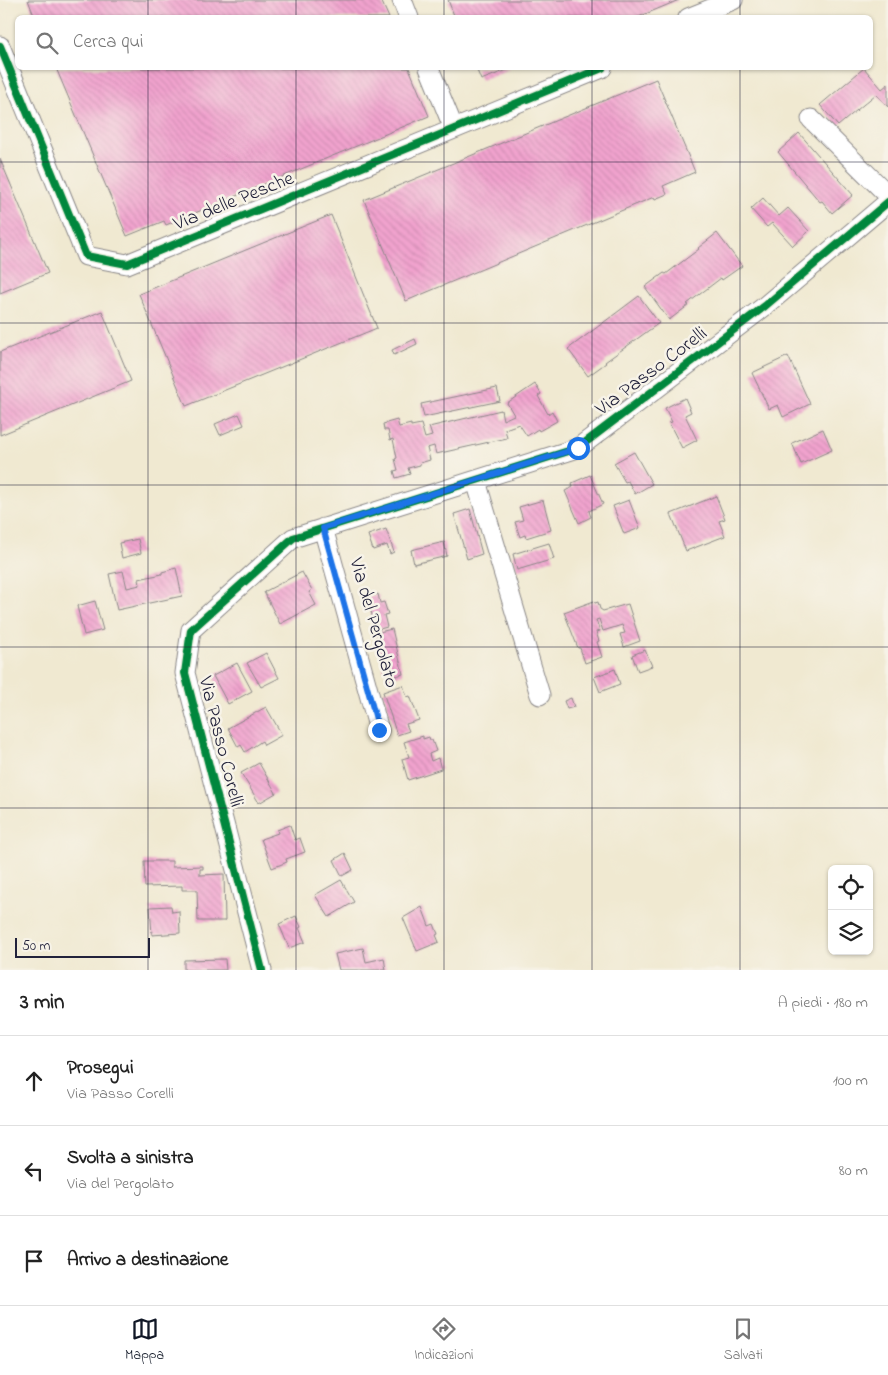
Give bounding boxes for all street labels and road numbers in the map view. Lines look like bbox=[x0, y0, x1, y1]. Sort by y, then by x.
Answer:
street label: Via delle Pesche bbox=[169, 165, 299, 240]
street label: Via Passo Corelli bbox=[589, 320, 714, 424]
street label: Via del Pergolato bbox=[339, 554, 405, 692]
street label: Via Passo Corelli bbox=[190, 673, 250, 810]

